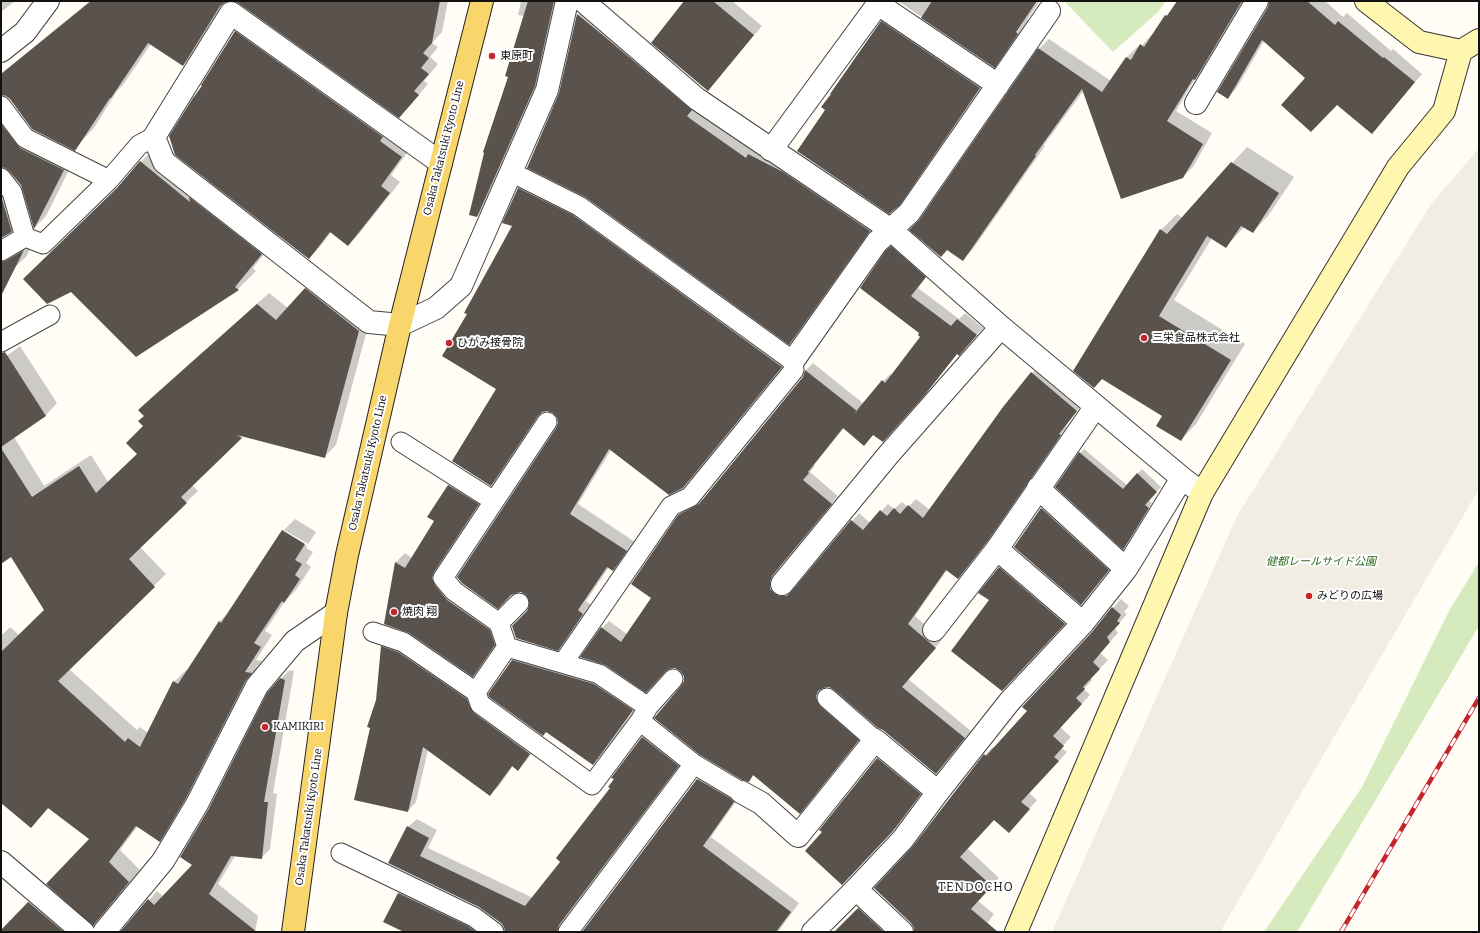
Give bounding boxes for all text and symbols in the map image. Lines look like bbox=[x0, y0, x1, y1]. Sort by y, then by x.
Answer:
place label: 東原町 bbox=[500, 49, 533, 63]
marker: 東原町 bbox=[487, 51, 497, 61]
street label: Osaka Takatsuki Kyoto Line bbox=[421, 79, 467, 217]
place label: 三栄食品株式会社 bbox=[1152, 331, 1240, 345]
marker: 三栄食品株式会社 bbox=[1139, 333, 1149, 343]
place label: ひがみ接骨院 bbox=[457, 336, 523, 350]
marker: ひがみ接骨院 bbox=[444, 338, 454, 348]
street label: Osaka Takatsuki Kyoto Line bbox=[346, 394, 390, 532]
park label: 健都レールサイド公園 bbox=[1266, 555, 1376, 569]
place label: みどりの広場 bbox=[1317, 589, 1383, 603]
marker: みどりの広場 bbox=[1304, 591, 1314, 601]
place label: 焼肉 翔 bbox=[402, 605, 437, 619]
marker: 焼肉 翔 bbox=[389, 607, 399, 617]
place label: KAMIKIRI bbox=[273, 720, 324, 734]
marker: KAMIKIRI bbox=[260, 722, 270, 732]
street label: Osaka Takatsuki Kyoto Line bbox=[293, 747, 325, 887]
district label: TENDOCHO bbox=[938, 881, 1014, 895]

